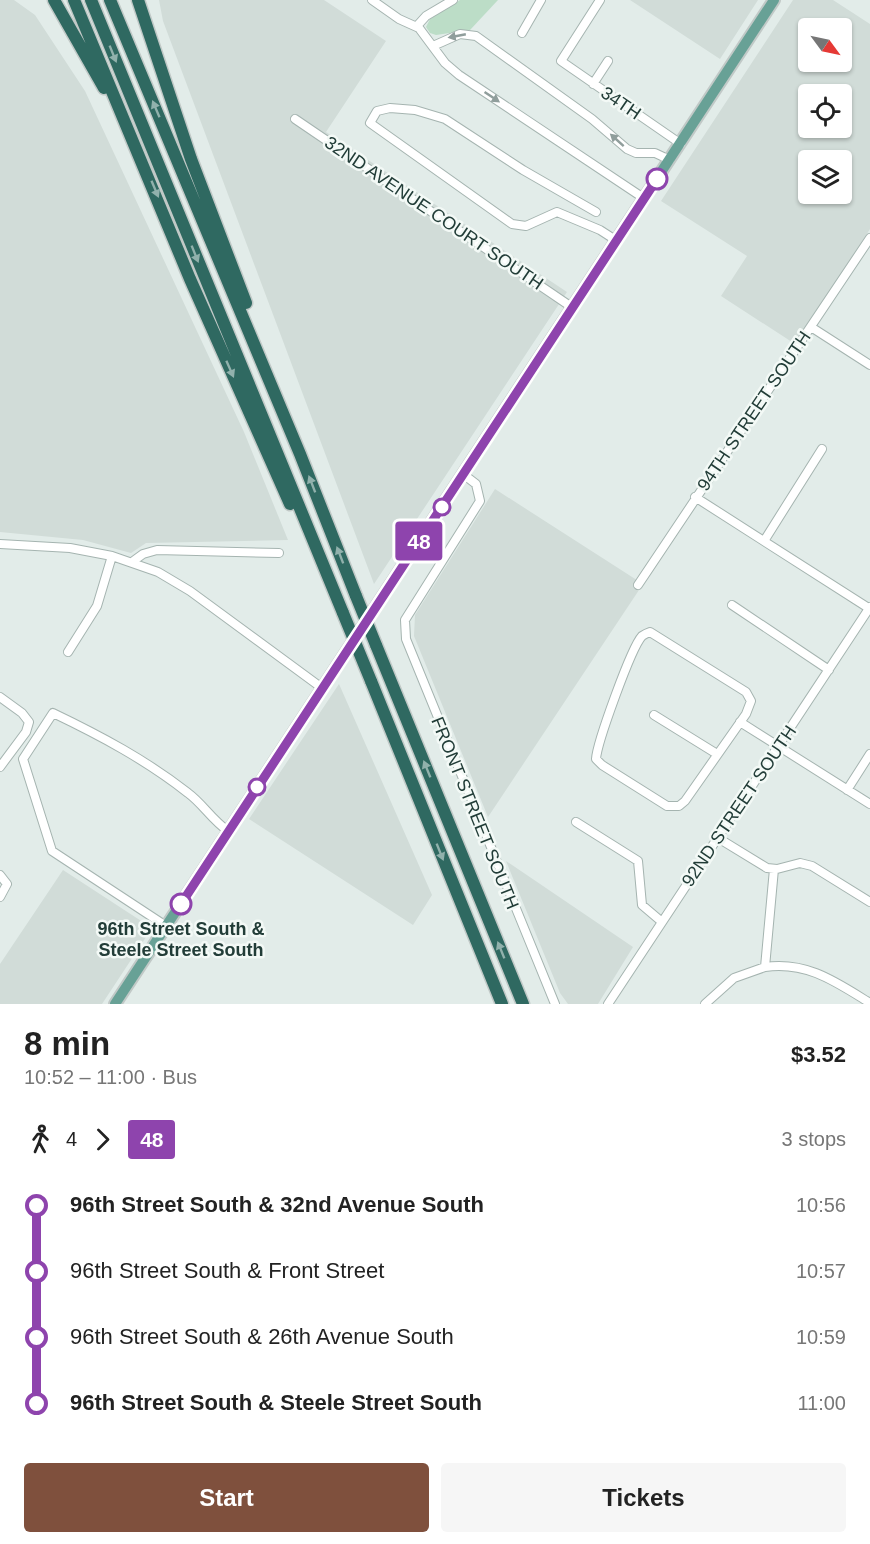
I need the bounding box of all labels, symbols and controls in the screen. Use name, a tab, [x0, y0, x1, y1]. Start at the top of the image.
north arrow	[798, 18, 852, 72]
map controls	[798, 18, 852, 204]
one-way arrow	[448, 32, 467, 41]
one-way arrow	[109, 45, 118, 63]
street label: 34TH	[597, 82, 645, 124]
button: locate	[798, 84, 852, 138]
one-way arrow	[484, 92, 501, 103]
one-way arrow	[151, 100, 161, 118]
street label: 32ND AVENUE COURT SOUTH	[321, 132, 547, 294]
one-way arrow	[610, 134, 625, 147]
button: layers	[798, 150, 852, 204]
unlabelled marker	[646, 168, 668, 190]
one-way arrow	[150, 180, 160, 198]
one-way arrow	[191, 245, 200, 263]
street label: 94TH STREET SOUTH	[693, 328, 815, 494]
one-way arrow	[226, 360, 235, 378]
one-way arrow	[307, 474, 317, 492]
unlabelled marker	[433, 498, 451, 516]
line badge: 48	[392, 522, 446, 560]
text: 48	[407, 530, 431, 553]
one-way arrow	[335, 545, 345, 563]
street label: FRONT STREET SOUTH	[427, 714, 523, 912]
street label: 92ND STREET SOUTH	[678, 722, 800, 890]
one-way arrow	[422, 760, 432, 778]
unlabelled marker	[248, 778, 266, 796]
one-way arrow	[435, 843, 445, 861]
marker: 96th Street South & Steele Street South	[170, 893, 192, 915]
place label: 96th Street South & Steele Street South	[97, 919, 265, 960]
one-way arrow	[495, 941, 505, 959]
text: 8 min	[24, 1025, 110, 1062]
text: $3.52	[791, 1042, 846, 1067]
text: 10:52 – 11:00 · Bus	[24, 1066, 197, 1088]
icon: walk	[24, 1123, 57, 1156]
icon: forward	[86, 1123, 119, 1156]
text: 4	[66, 1128, 77, 1150]
text: 48	[140, 1128, 163, 1151]
text: 3 stops	[782, 1128, 846, 1150]
text: 96th Street South & 32nd Avenue South	[70, 1192, 484, 1217]
text: 10:56	[796, 1194, 846, 1216]
text: 96th Street South & Front Street	[70, 1258, 384, 1283]
text: 10:57	[796, 1260, 846, 1282]
text: 96th Street South & 26th Avenue South	[70, 1324, 454, 1349]
text: 10:59	[796, 1326, 846, 1348]
text: 96th Street South & Steele Street South	[70, 1390, 482, 1415]
text: 11:00	[797, 1392, 846, 1414]
button: Start	[24, 1463, 429, 1532]
button: Tickets	[441, 1463, 846, 1532]

